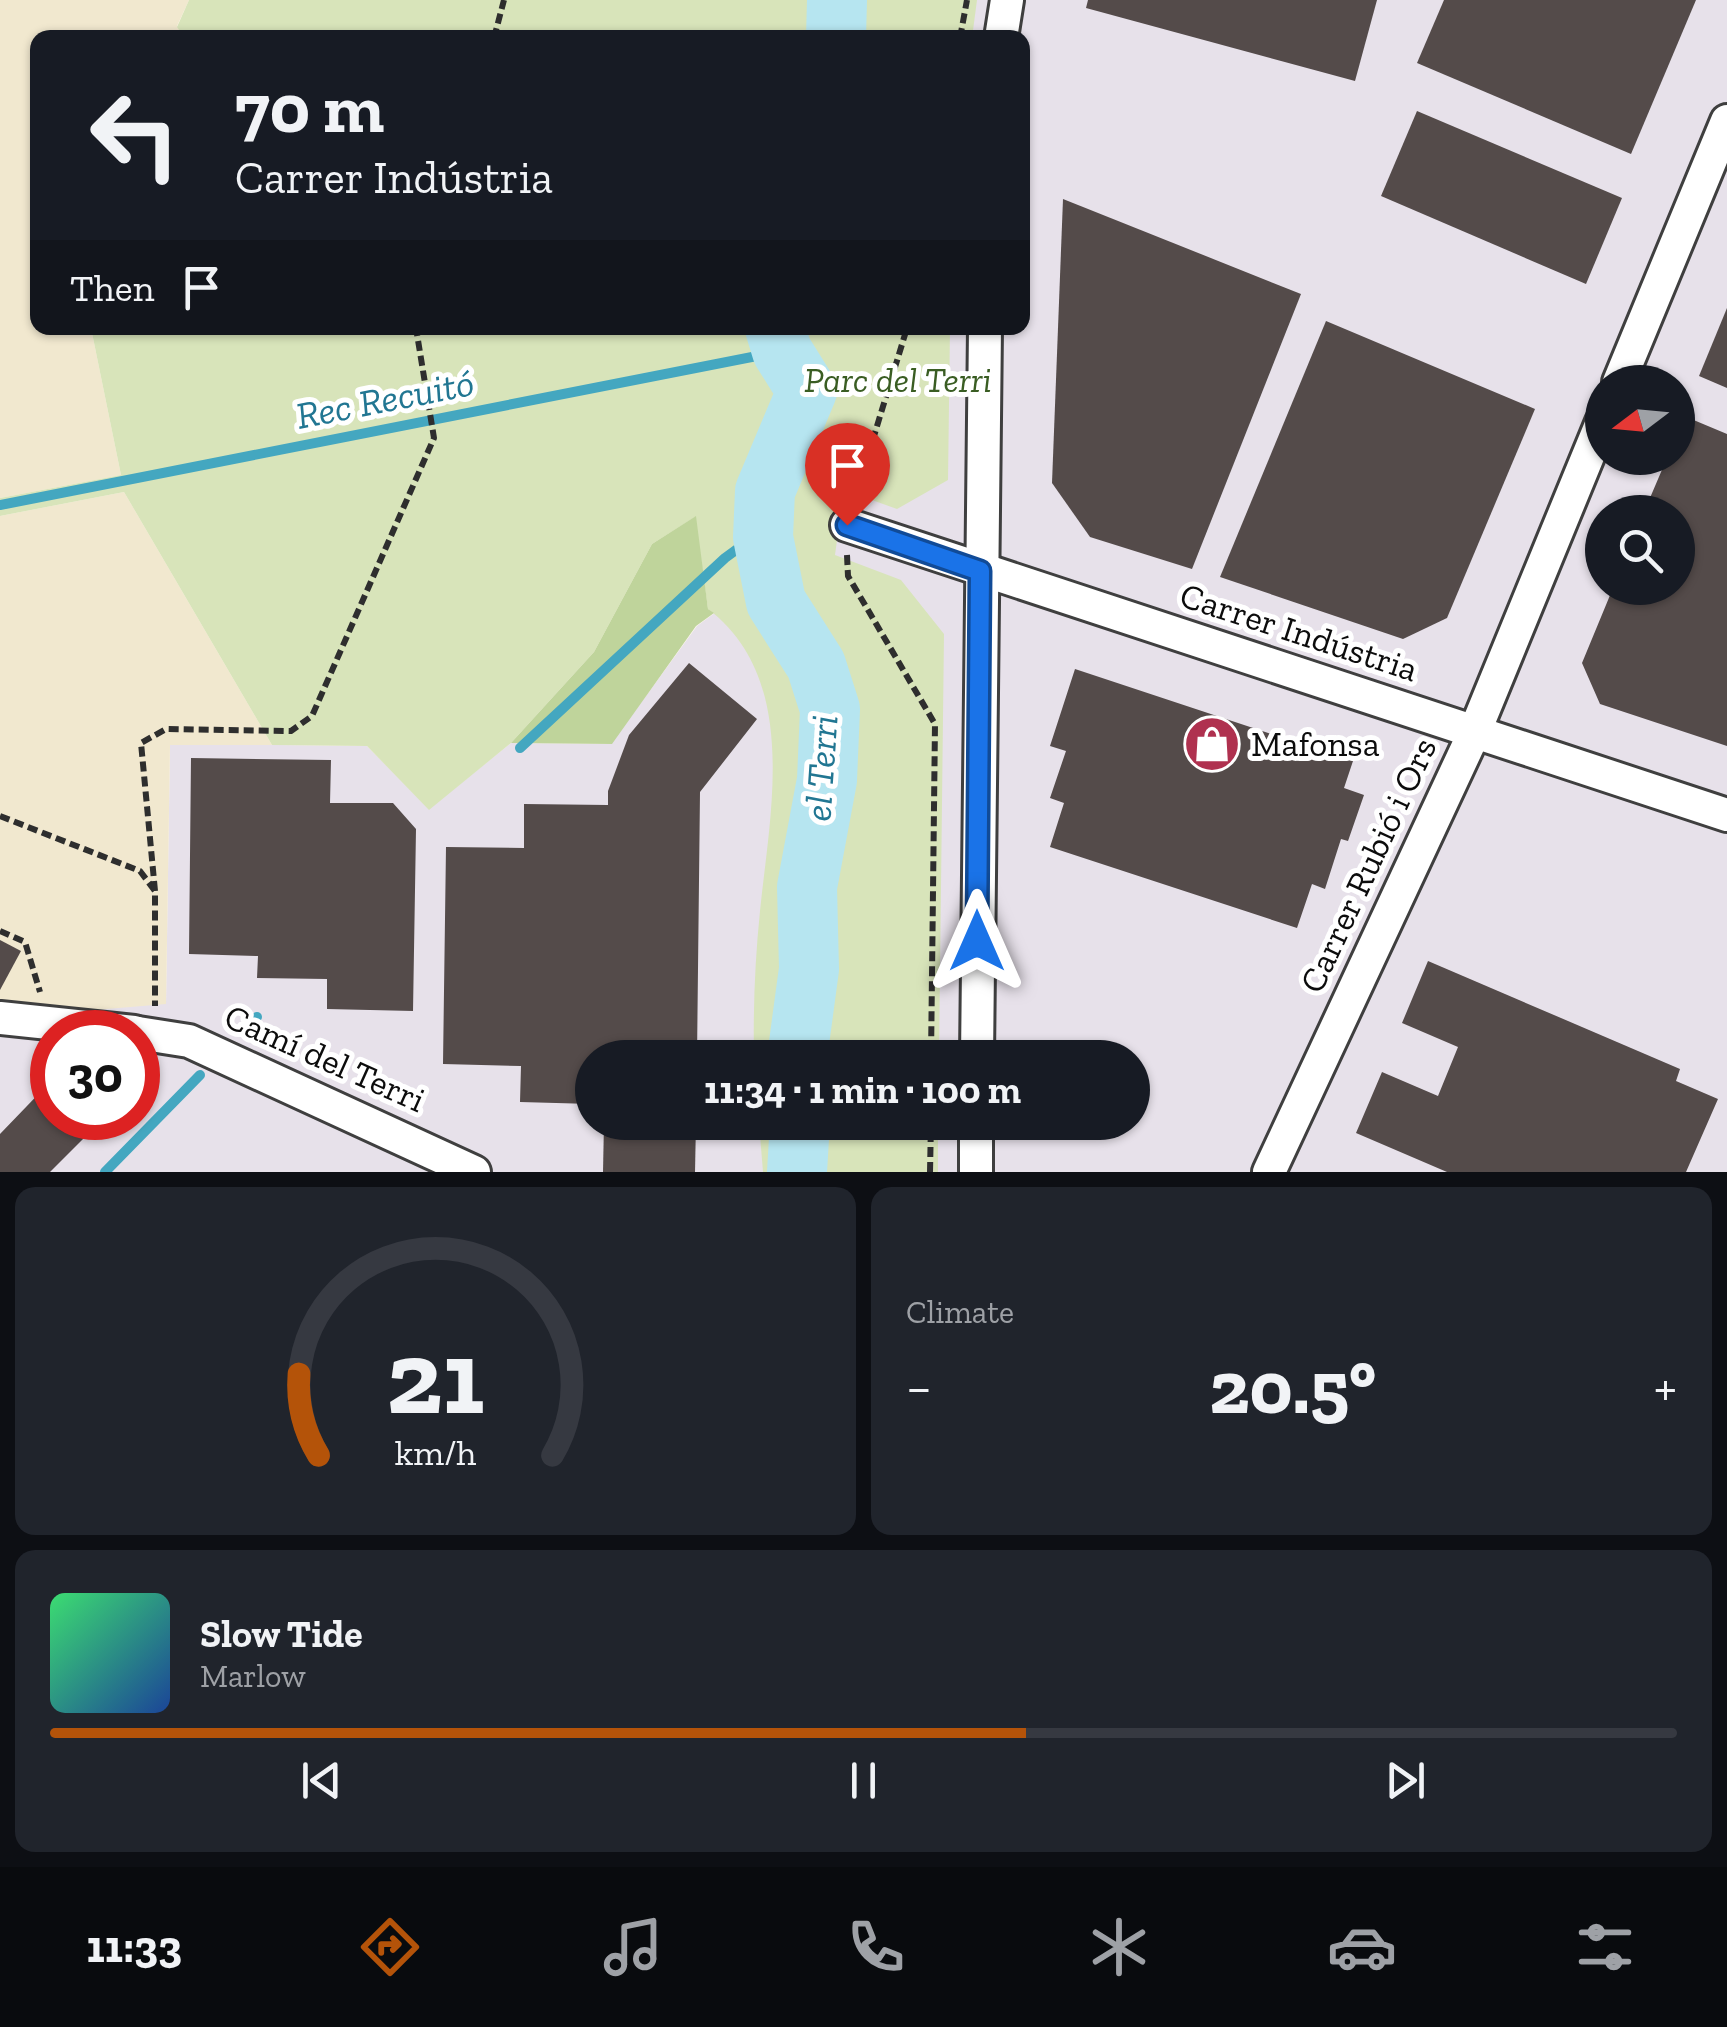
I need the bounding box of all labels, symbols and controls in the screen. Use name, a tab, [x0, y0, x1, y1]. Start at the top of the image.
text: 70 m	[235, 66, 384, 150]
icon: left	[70, 70, 200, 200]
text: Carrer Indústria	[235, 151, 553, 205]
icon: arrive	[174, 260, 229, 315]
text: Then	[70, 265, 154, 311]
water label: Rec Recuitó	[292, 359, 478, 439]
park label: Parc del Terri	[804, 359, 992, 401]
north arrow	[1585, 365, 1695, 475]
map controls	[1585, 365, 1695, 605]
pin	[805, 423, 890, 526]
icon: arrive	[820, 438, 875, 493]
button: search	[1585, 495, 1695, 605]
street label: Carrer Indústria	[1175, 574, 1423, 690]
water label: el Terri	[794, 713, 848, 823]
shop icon: Mafonsa	[1182, 714, 1242, 774]
place label: Mafonsa	[1251, 723, 1380, 765]
street label: Carrer Rubió i Ors	[1291, 731, 1445, 999]
position arrow	[925, 889, 1029, 993]
street label: Camí del Terri	[218, 995, 432, 1121]
speed limit sign: 30	[30, 1010, 160, 1140]
text: 11:34 · 1 min · 100 m	[704, 1067, 1021, 1113]
text: Climate	[906, 1293, 1014, 1331]
text: 21	[387, 1315, 484, 1440]
text: 20.5°	[1209, 1342, 1376, 1432]
text: −	[906, 1354, 932, 1420]
text: +	[1654, 1354, 1677, 1420]
text: km/h	[395, 1431, 476, 1474]
text: Slow Tide	[200, 1611, 363, 1657]
text: Marlow	[200, 1657, 306, 1695]
icon: previous	[294, 1753, 349, 1808]
icon: pause	[836, 1753, 891, 1808]
icon: next	[1378, 1753, 1433, 1808]
icon: directions	[355, 1912, 425, 1982]
icon: music	[598, 1912, 668, 1982]
icon: phone	[841, 1912, 911, 1982]
icon: climate	[1084, 1912, 1154, 1982]
icon: car	[1327, 1912, 1397, 1982]
icon: filters	[1570, 1912, 1640, 1982]
text: 11:33	[87, 1920, 182, 1974]

